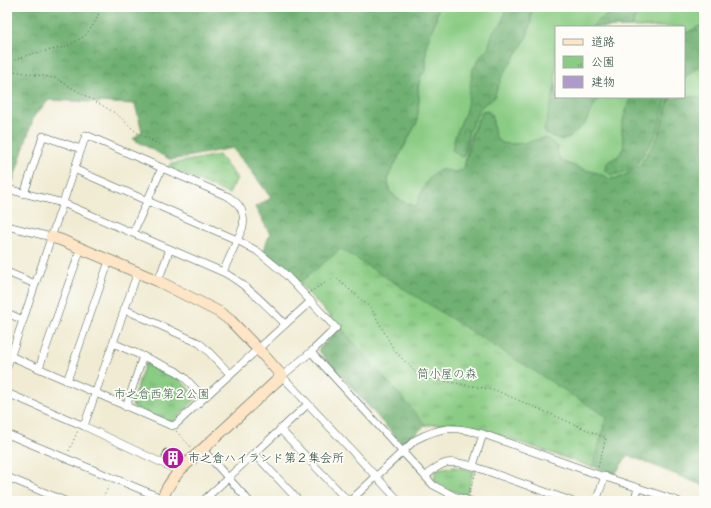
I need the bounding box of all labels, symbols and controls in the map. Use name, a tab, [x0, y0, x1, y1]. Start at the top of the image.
legend	[555, 26, 685, 98]
text: 道路	[591, 33, 615, 49]
text: 公園	[591, 53, 615, 69]
text: 建物	[591, 73, 615, 89]
park label: 筒小屋の森	[417, 365, 477, 381]
park label: 市之倉西第２公園	[114, 385, 210, 401]
building icon: 市之倉ハイランド第２集会所	[160, 445, 186, 471]
place label: 市之倉ハイランド第２集会所	[188, 449, 344, 465]

